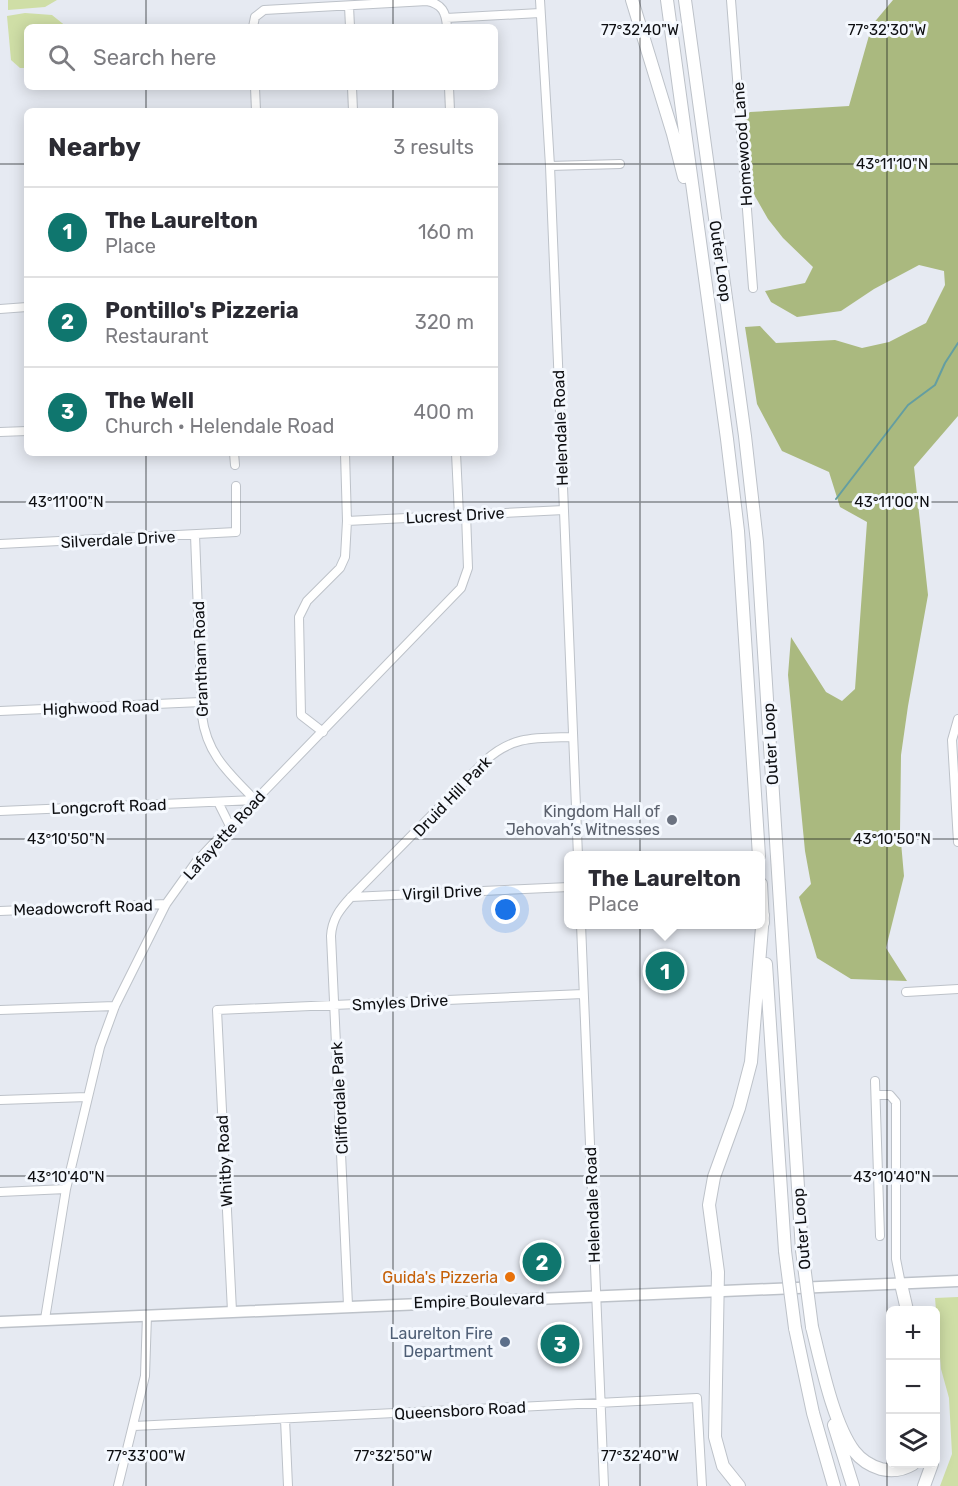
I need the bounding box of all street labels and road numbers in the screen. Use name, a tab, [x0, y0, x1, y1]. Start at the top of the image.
street label: Homewood Lane	[729, 81, 756, 207]
street label: Outer Loop	[705, 219, 736, 303]
street label: Helendale Road	[549, 370, 572, 486]
street label: Lucrest Drive	[405, 503, 505, 528]
street label: Silverdale Drive	[60, 527, 176, 552]
street label: Grantham Road	[189, 601, 212, 717]
street label: Highwood Road	[42, 696, 160, 719]
street label: Outer Loop	[759, 703, 782, 785]
street label: Druid Hill Park	[409, 752, 496, 840]
street label: Lafayette Road	[179, 787, 269, 884]
street label: Longcroft Road	[51, 795, 167, 818]
street label: Virgil Drive	[402, 881, 482, 904]
street label: Meadowcroft Road	[13, 896, 153, 919]
street label: Smyles Drive	[352, 990, 449, 1015]
street label: Cliffordale Park	[327, 1040, 352, 1155]
street label: Whitby Road	[213, 1114, 236, 1207]
street label: Helendale Road	[581, 1147, 604, 1263]
street label: Outer Loop	[788, 1187, 815, 1271]
street label: Empire Boulevard	[413, 1289, 545, 1312]
street label: Queensboro Road	[394, 1398, 526, 1423]

